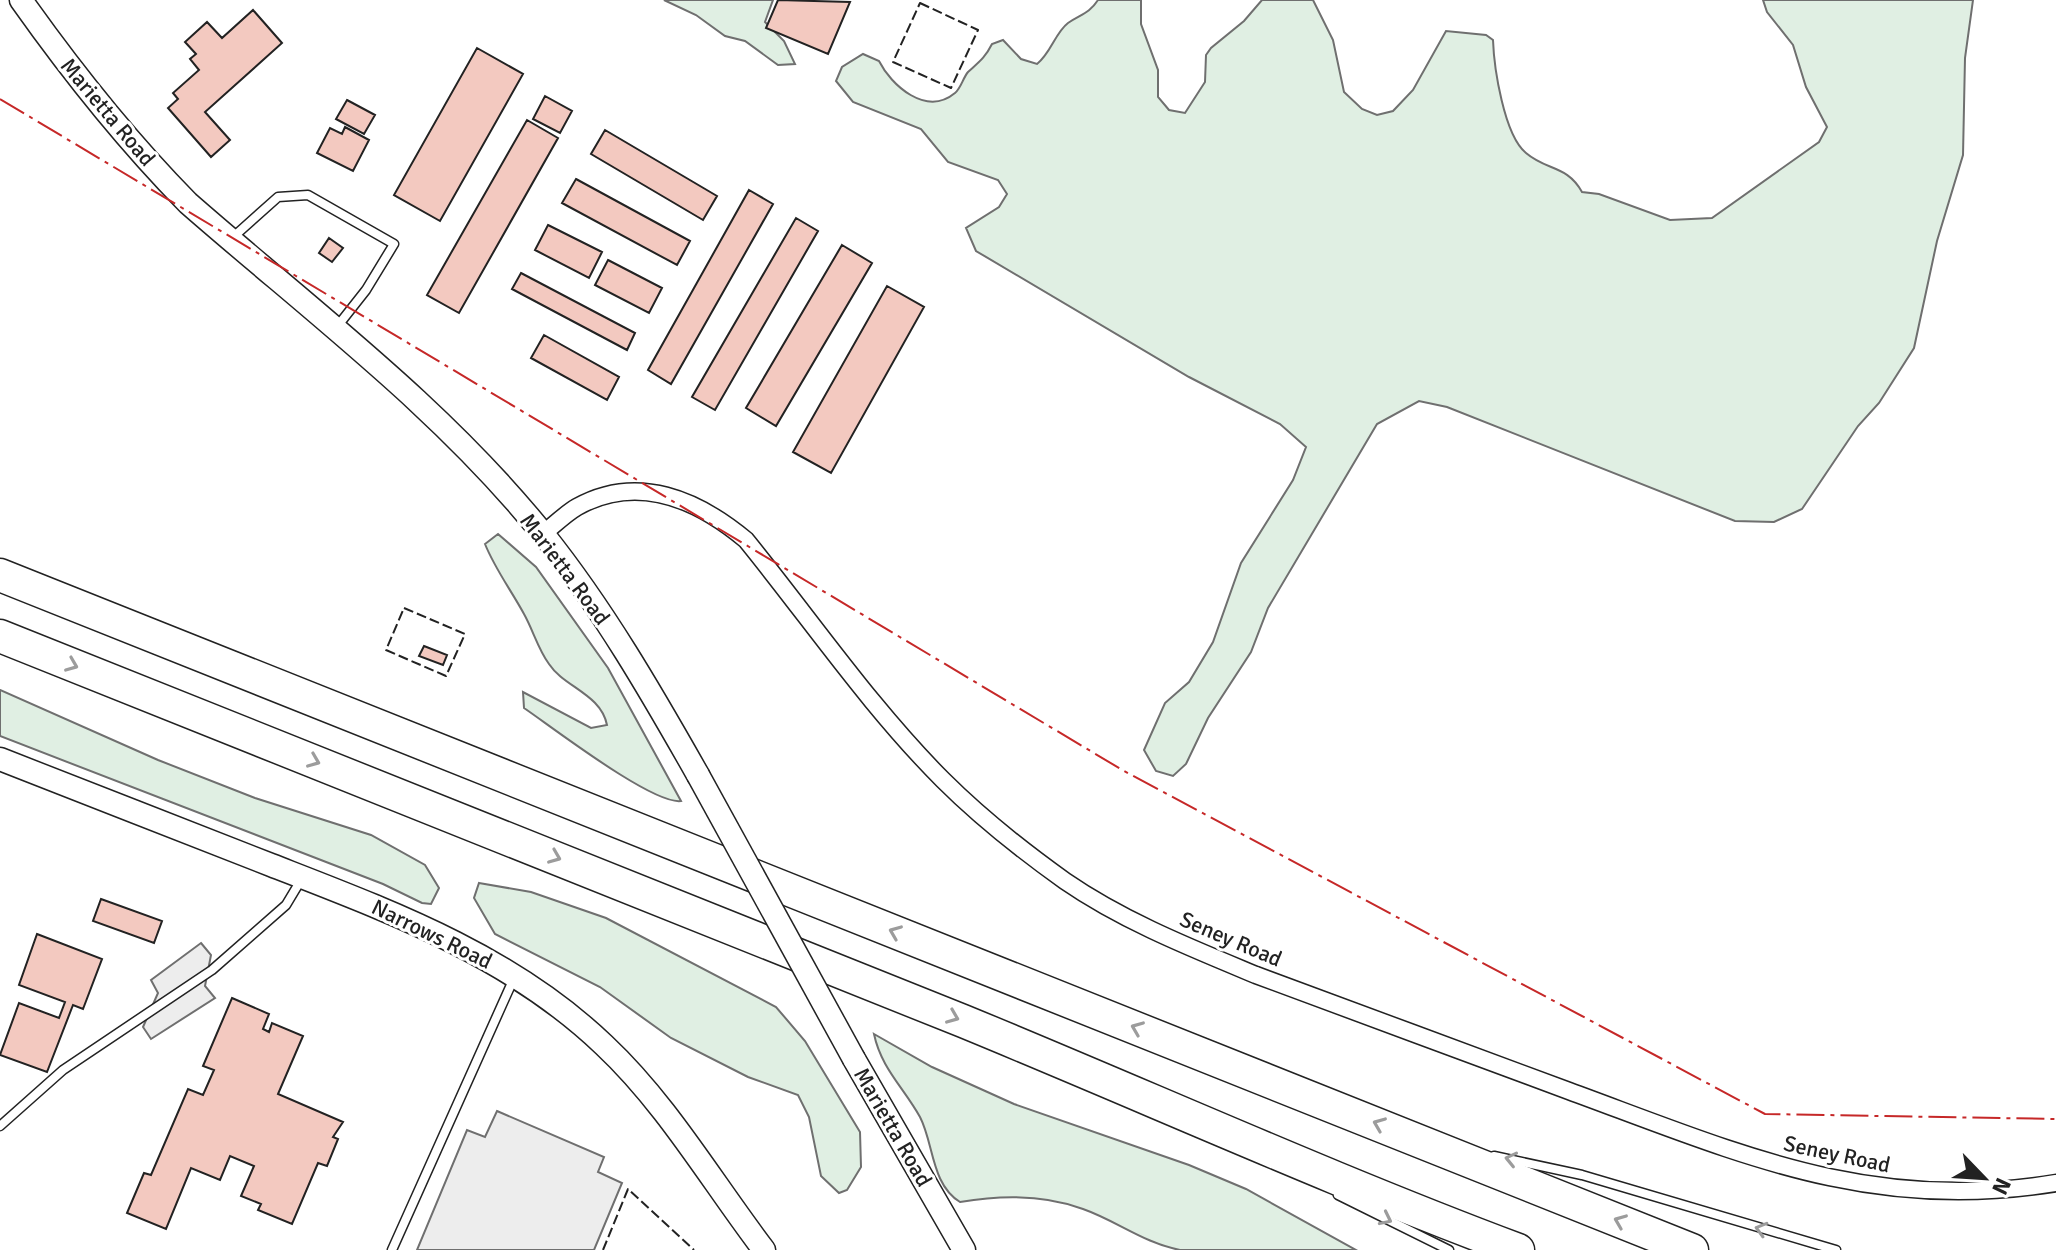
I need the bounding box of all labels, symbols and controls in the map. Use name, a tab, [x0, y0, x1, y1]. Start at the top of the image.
street label: Marietta Road	[55, 52, 161, 172]
street label: Marietta Road	[514, 508, 616, 630]
one-way arrow	[64, 655, 78, 672]
one-way arrow	[306, 751, 320, 768]
one-way arrow	[547, 848, 561, 864]
street label: Narrows Road	[367, 893, 497, 975]
street label: Seney Road	[1176, 905, 1286, 973]
one-way arrow	[889, 926, 903, 942]
one-way arrow	[945, 1007, 959, 1024]
one-way arrow	[1131, 1021, 1145, 1038]
street label: Marietta Road	[848, 1063, 938, 1191]
one-way arrow	[1373, 1117, 1387, 1134]
street label: Seney Road	[1781, 1130, 1893, 1178]
north arrow	[1944, 1138, 2024, 1218]
one-way arrow	[1504, 1151, 1518, 1168]
text: N	[1986, 1174, 2017, 1199]
one-way arrow	[1377, 1209, 1392, 1225]
one-way arrow	[1614, 1214, 1628, 1231]
one-way arrow	[1754, 1222, 1768, 1239]

